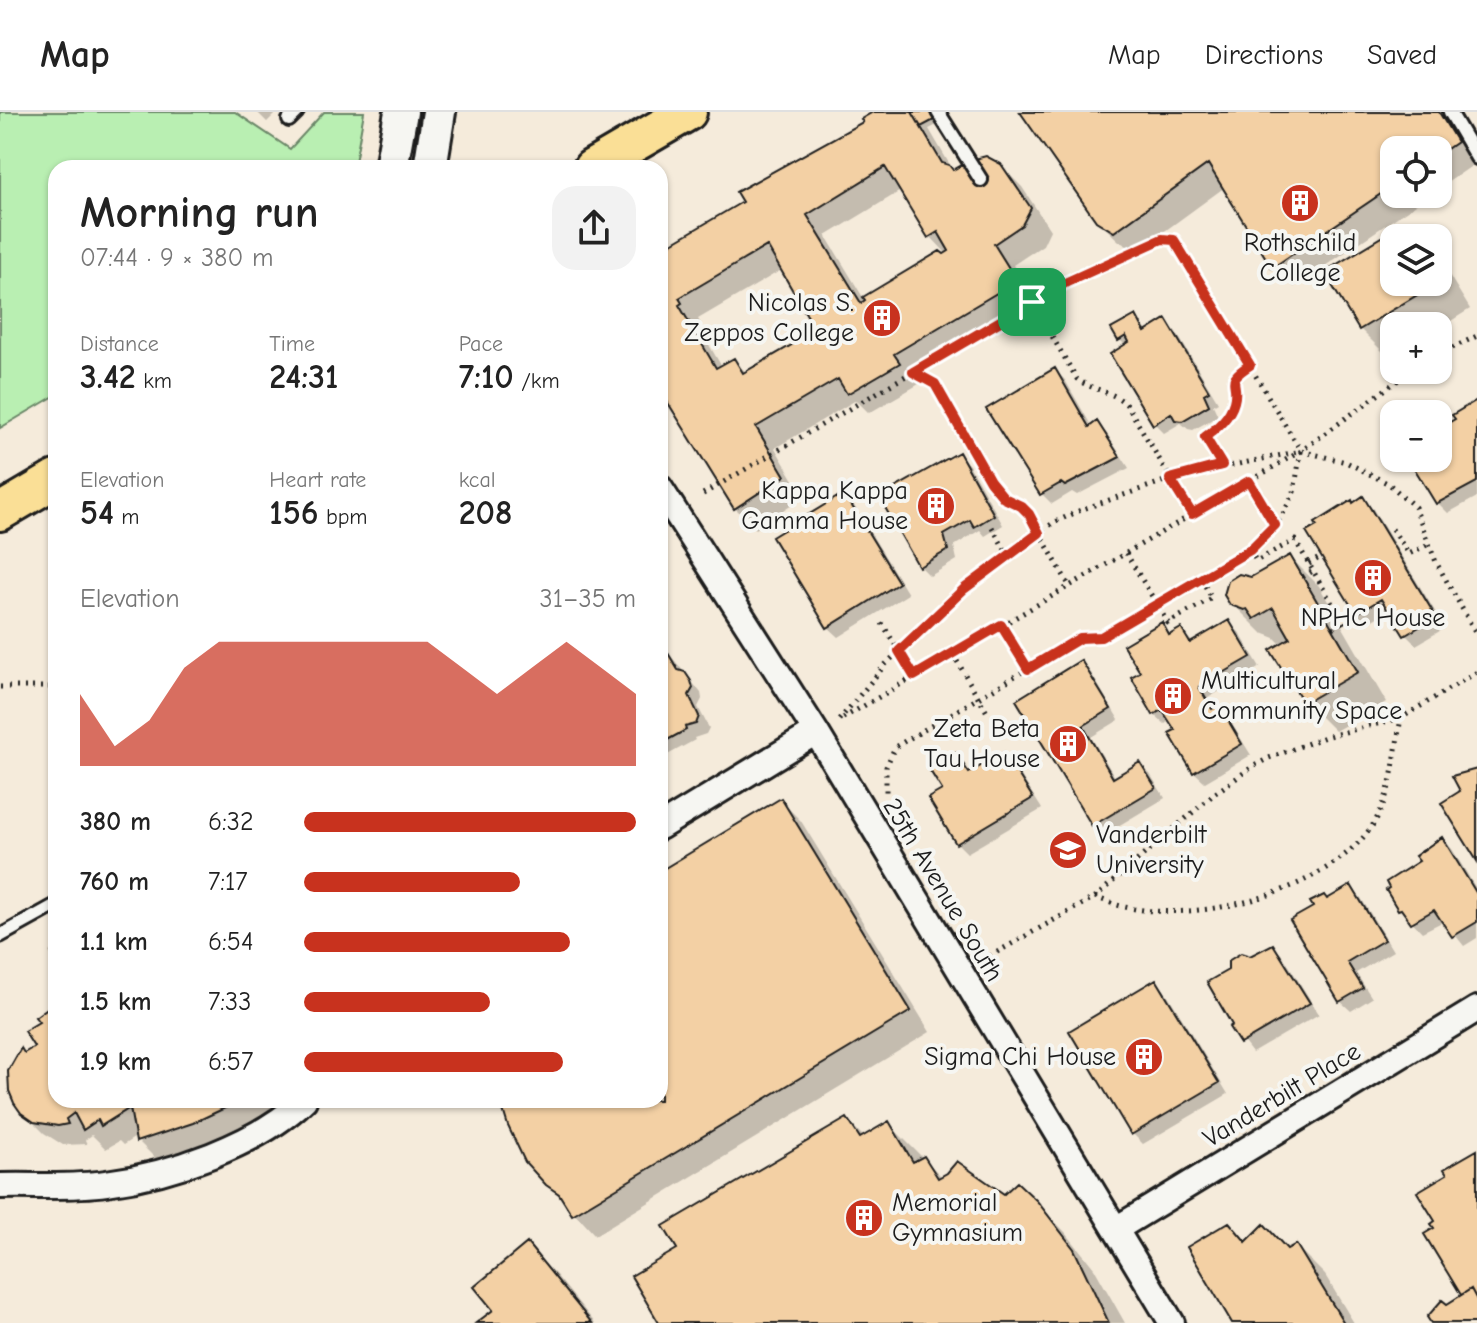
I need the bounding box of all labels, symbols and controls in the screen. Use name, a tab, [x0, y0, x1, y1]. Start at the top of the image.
text: Map	[40, 33, 110, 77]
text: Map	[1108, 39, 1161, 71]
text: Directions	[1205, 39, 1323, 71]
text: Saved	[1367, 39, 1437, 71]
map controls	[1380, 136, 1452, 472]
button: locate	[1380, 136, 1452, 208]
building icon: Rothschild College	[1279, 182, 1321, 224]
button: share	[552, 186, 636, 270]
text: Morning run	[80, 187, 319, 238]
button: layers	[1380, 224, 1452, 296]
place label: Rothschild College	[1244, 228, 1356, 288]
text: 07:44 · 9 × 380 m	[80, 243, 273, 273]
pin	[998, 268, 1066, 336]
icon: arrive	[1010, 280, 1054, 324]
place label: Nicolas S. Zeppos College	[684, 288, 854, 348]
building icon: Nicolas S. Zeppos College	[861, 297, 903, 339]
button: +	[1380, 312, 1452, 384]
text: Distance	[80, 331, 159, 357]
text: Time	[269, 331, 315, 357]
text: Pace	[459, 331, 503, 357]
text: 3.42	[80, 357, 136, 397]
text: 24:31	[269, 357, 338, 397]
text: 7:10	[459, 357, 514, 397]
text: km	[136, 368, 172, 394]
text: /km	[514, 368, 560, 394]
button: −	[1380, 400, 1452, 472]
text: Elevation	[80, 467, 164, 493]
text: Heart rate	[269, 467, 366, 493]
text: kcal	[459, 467, 496, 493]
place label: Kappa Kappa Gamma House	[741, 476, 908, 536]
building icon: Kappa Kappa Gamma House	[915, 485, 957, 527]
text: 54	[80, 493, 114, 533]
text: 156	[269, 493, 319, 533]
text: 208	[459, 493, 512, 533]
text: m	[114, 504, 140, 530]
text: bpm	[319, 504, 368, 530]
building icon: NPHC House	[1352, 557, 1394, 599]
text: Elevation	[80, 584, 180, 614]
text: 31–35 m	[540, 584, 636, 614]
place label: NPHC House	[1301, 603, 1445, 633]
place label: Multicultural Community Space	[1201, 666, 1402, 726]
building icon: Multicultural Community Space	[1152, 675, 1194, 717]
place label: Zeta Beta Tau House	[924, 714, 1040, 774]
building icon: Zeta Beta Tau House	[1047, 723, 1089, 765]
street label: 25th Avenue South	[876, 793, 1010, 987]
text: 380 m	[80, 807, 151, 837]
text: 6:32	[208, 807, 254, 837]
place label: Vanderbilt University	[1096, 820, 1208, 880]
school or university icon: Vanderbilt University	[1047, 829, 1089, 871]
text: 760 m	[80, 867, 149, 897]
text: 7:17	[208, 867, 248, 897]
text: 1.1 km	[80, 927, 148, 957]
text: 6:54	[208, 927, 253, 957]
text: 1.5 km	[80, 987, 151, 1017]
text: 7:33	[208, 987, 251, 1017]
building icon: Sigma Chi House	[1123, 1036, 1165, 1078]
street label: Vanderbilt Place	[1198, 1036, 1366, 1154]
place label: Sigma Chi House	[924, 1042, 1116, 1072]
text: 1.9 km	[80, 1047, 151, 1077]
text: 6:57	[208, 1047, 253, 1077]
place label: Memorial Gymnasium	[892, 1188, 1023, 1248]
building icon: Memorial Gymnasium	[843, 1197, 885, 1239]

